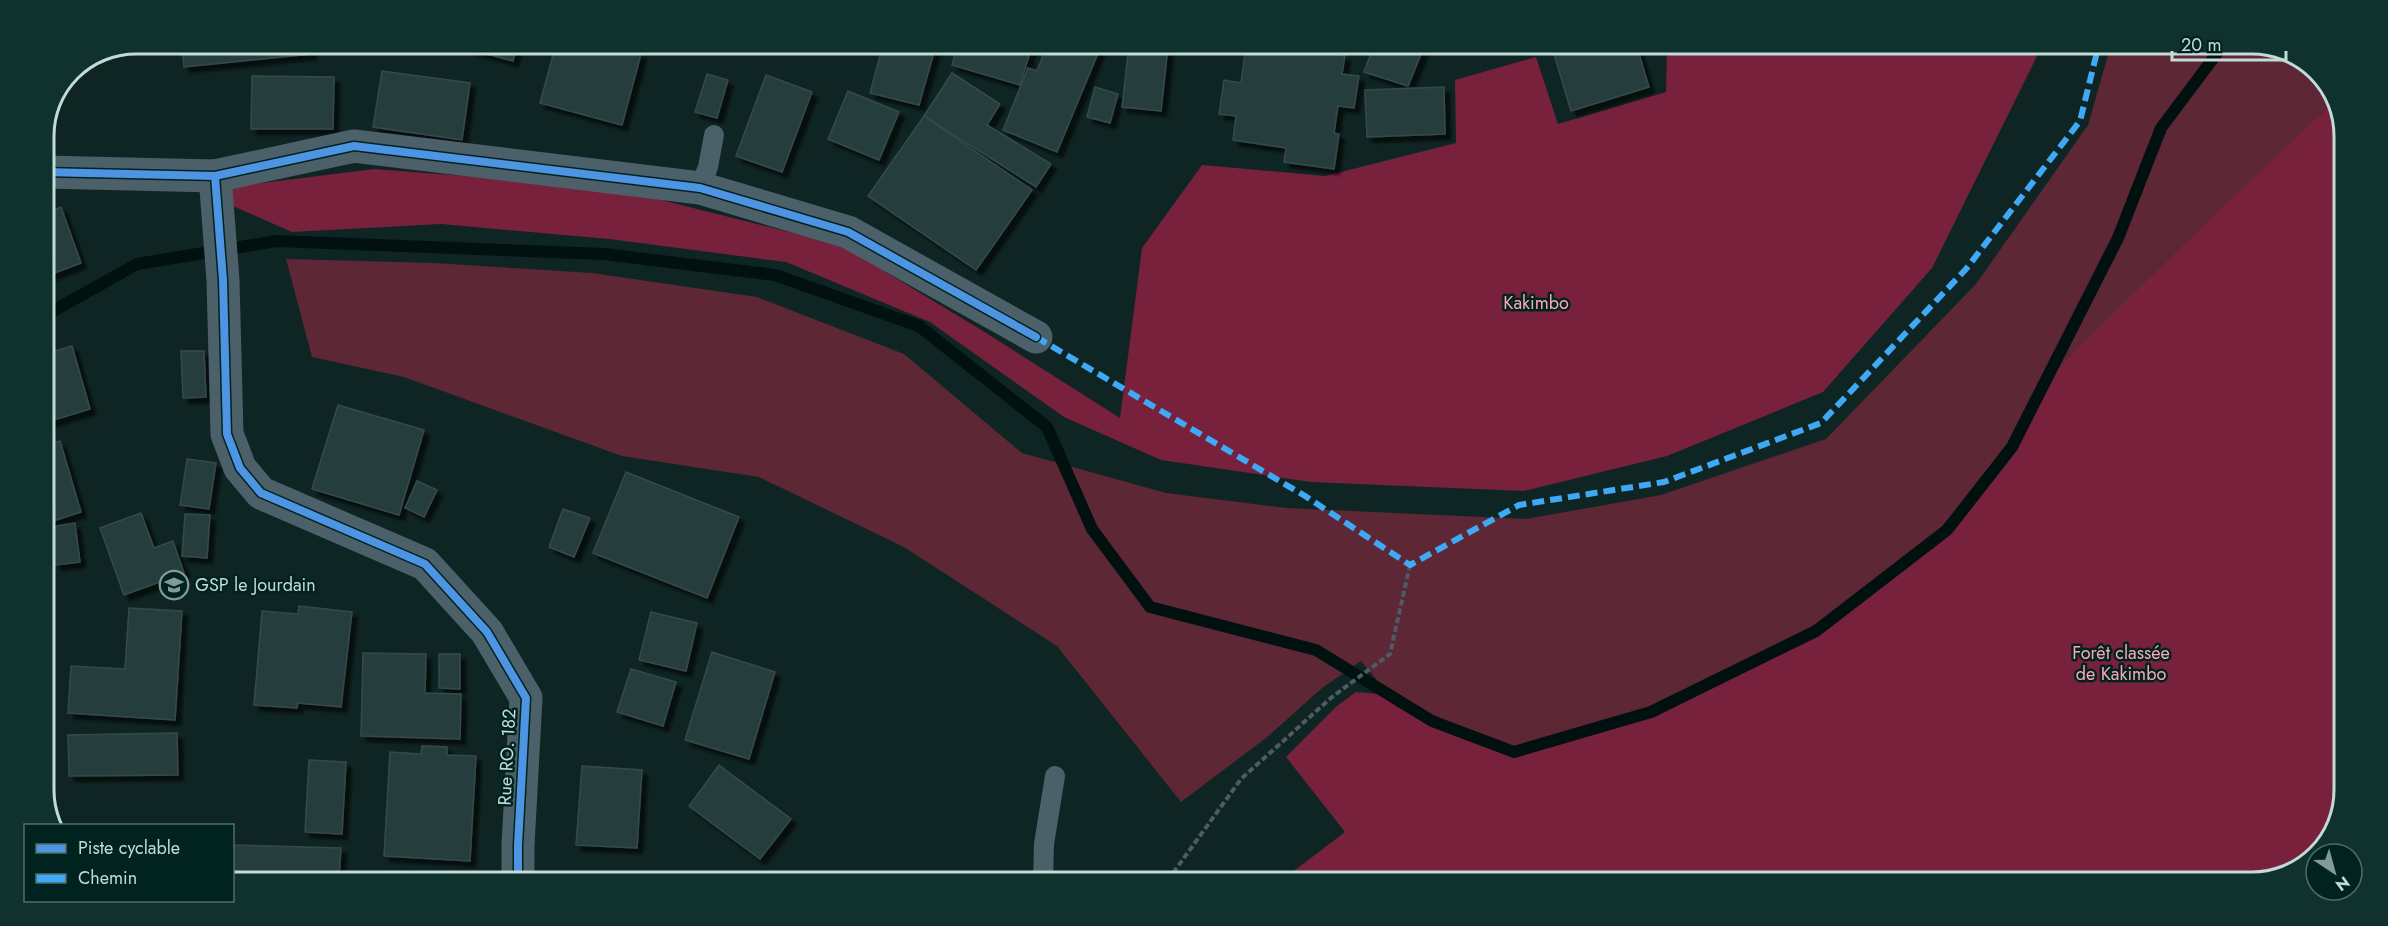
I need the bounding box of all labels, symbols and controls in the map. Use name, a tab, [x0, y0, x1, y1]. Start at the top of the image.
scale bar	[2172, 24, 2286, 62]
text: 20 m	[2181, 32, 2221, 58]
park label: Kakimbo	[1503, 290, 1569, 316]
school or university icon: GSP le Jourdain	[158, 569, 190, 601]
place label: GSP le Jourdain	[195, 572, 316, 598]
park label: Forêt classée de Kakimbo	[2072, 640, 2170, 687]
street label: Rue RO. 182	[491, 708, 523, 806]
legend	[24, 824, 234, 902]
text: Piste cyclable	[78, 835, 180, 861]
north arrow	[2304, 842, 2364, 902]
text: Chemin	[78, 865, 137, 891]
text: N	[2331, 871, 2354, 897]

